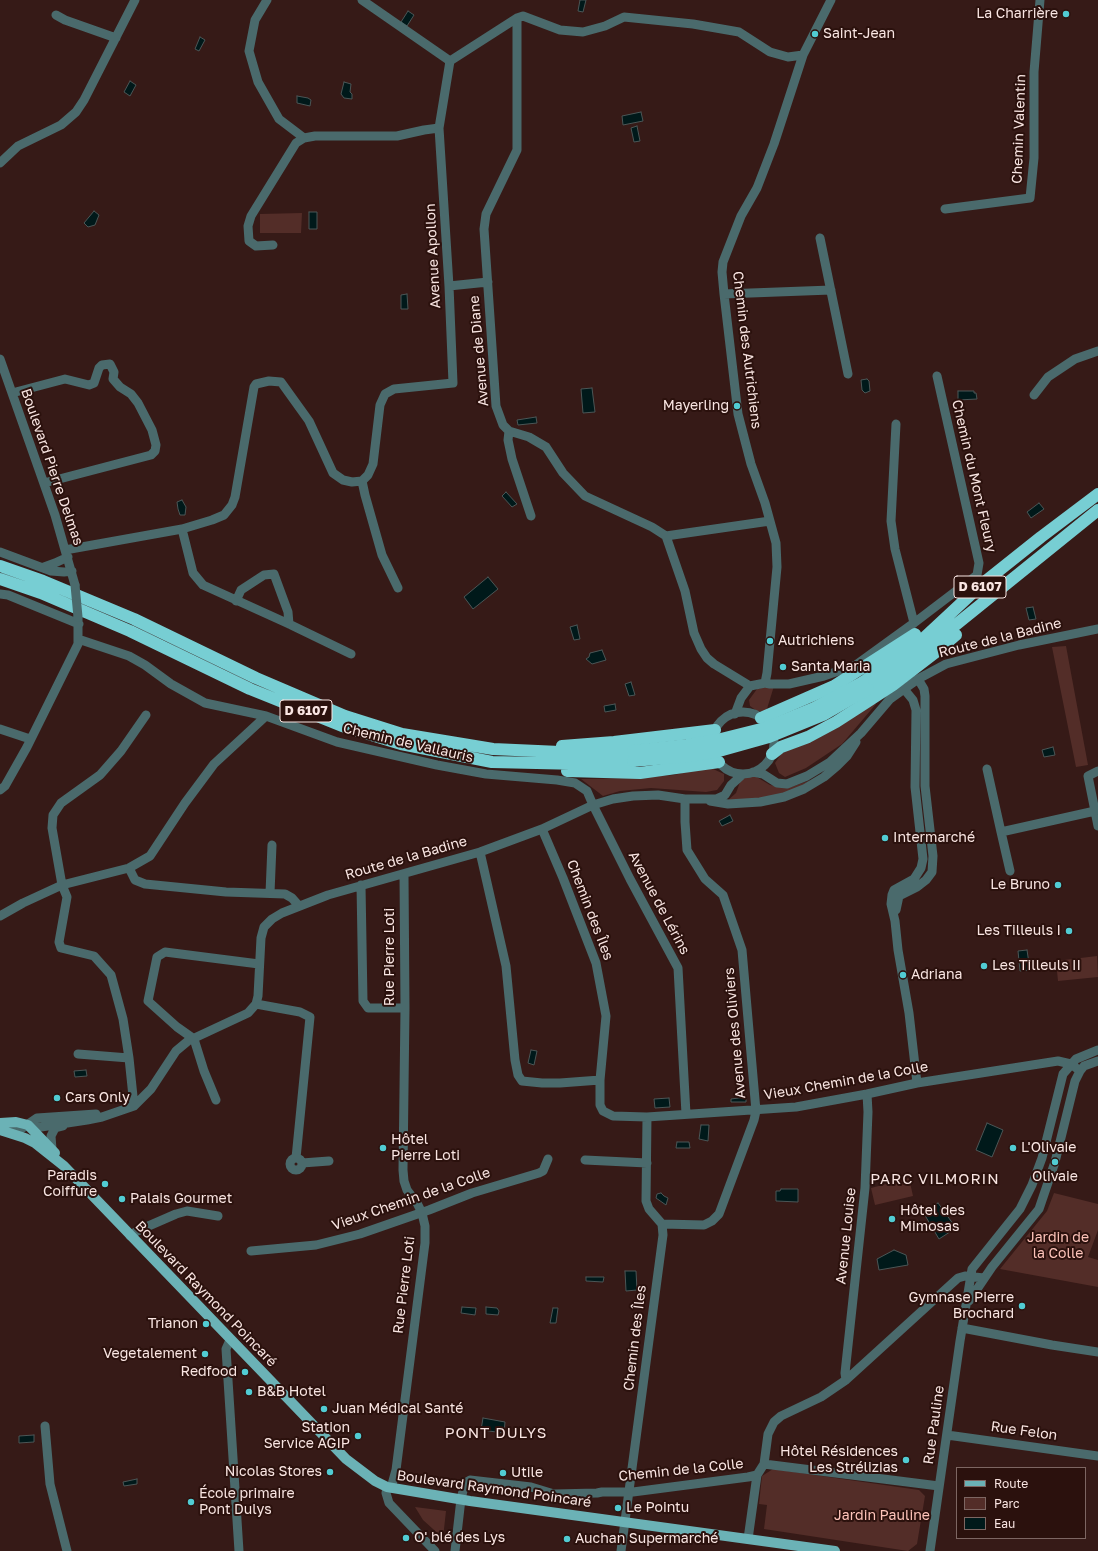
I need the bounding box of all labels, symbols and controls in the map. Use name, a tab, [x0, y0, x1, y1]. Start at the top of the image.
place label: La Charrière	[976, 6, 1058, 22]
marker: La Charrière	[1061, 9, 1071, 19]
place label: Saint-Jean	[823, 26, 895, 42]
marker: Saint-Jean	[810, 29, 820, 39]
street label: Chemin Valentin	[1009, 74, 1029, 184]
street label: Avenue Apollon	[422, 203, 444, 309]
street label: Chemin des Autrichiens	[729, 270, 765, 430]
street label: Avenue de Diane	[466, 295, 492, 407]
street label: Boulevard Pierre Delmas	[17, 386, 87, 548]
place label: Mayerling	[663, 398, 729, 414]
street label: Chemin du Mont Fleury	[948, 398, 1000, 554]
marker: Mayerling	[732, 401, 742, 411]
road number: D 6107	[954, 576, 1006, 598]
street label: Route de la Badine	[937, 615, 1063, 661]
place label: Autrichiens	[778, 633, 855, 649]
marker: Autrichiens	[765, 636, 775, 646]
place label: Santa Maria	[791, 659, 870, 675]
marker: Santa Maria	[778, 662, 788, 672]
road number: D 6107	[280, 700, 332, 722]
street label: Chemin de Vallauris	[341, 720, 475, 766]
place label: Intermarché	[893, 830, 975, 846]
street label: Route de la Badine	[343, 833, 469, 883]
marker: Intermarché	[880, 833, 890, 843]
street label: Avenue de Lérins	[625, 849, 693, 957]
street label: Chemin des Îles	[563, 857, 617, 963]
place label: Le Bruno	[990, 877, 1050, 893]
marker: Le Bruno	[1053, 880, 1063, 890]
street label: Rue Pierre Loti	[382, 908, 398, 1006]
place label: Les Tilleuls I	[976, 923, 1061, 939]
marker: Les Tilleuls I	[1064, 926, 1074, 936]
place label: Les Tilleuls II	[992, 958, 1081, 974]
marker: Les Tilleuls II	[979, 961, 989, 971]
street label: Avenue des Oliviers	[721, 967, 749, 1099]
place label: Adriana	[911, 967, 962, 983]
marker: Adriana	[898, 970, 908, 980]
street label: Vieux Chemin de la Colle	[763, 1058, 929, 1104]
place label: Cars Only	[65, 1090, 130, 1106]
marker: Cars Only	[52, 1093, 62, 1103]
place label: Hôtel Pierre Loti	[391, 1132, 460, 1164]
place label: L'Olivaie	[1021, 1140, 1076, 1156]
marker: Hôtel Pierre Loti	[378, 1143, 388, 1153]
marker: L'Olivaie	[1008, 1143, 1018, 1153]
marker: Olivaie	[1050, 1157, 1060, 1167]
street label: Vieux Chemin de la Colle	[330, 1164, 492, 1234]
place label: Paradis Coiffure	[43, 1168, 97, 1200]
place label: Olivaie	[1032, 1169, 1078, 1185]
district label: PARC VILMORIN	[870, 1170, 1000, 1188]
marker: Paradis Coiffure	[100, 1179, 110, 1189]
street label: Avenue Louise	[833, 1187, 859, 1285]
place label: Palais Gourmet	[130, 1191, 232, 1207]
marker: Palais Gourmet	[117, 1194, 127, 1204]
place label: Hôtel des Mimosas	[900, 1203, 965, 1236]
marker: Hôtel des Mimosas	[887, 1214, 897, 1224]
street label: Boulevard Raymond Poincaré	[132, 1218, 280, 1370]
park label: Jardin de la Colle	[1027, 1230, 1089, 1262]
street label: Rue Pierre Loti	[390, 1235, 418, 1335]
street label: Chemin des Îles	[620, 1284, 650, 1392]
place label: Gymnase Pierre Brochard	[908, 1290, 1014, 1322]
marker: Gymnase Pierre Brochard	[1017, 1301, 1027, 1311]
place label: Trianon	[148, 1316, 198, 1332]
marker: Trianon	[201, 1319, 211, 1329]
place label: Vegetalement	[103, 1346, 197, 1362]
marker: Vegetalement	[200, 1349, 210, 1359]
place label: Redfood	[181, 1364, 237, 1380]
marker: Redfood	[240, 1367, 250, 1377]
place label: B&B Hotel	[257, 1384, 326, 1400]
street label: Rue Pauline	[920, 1384, 948, 1466]
marker: B&B Hotel	[244, 1387, 254, 1397]
place label: Juan Médical Santé	[332, 1401, 463, 1417]
marker: Juan Médical Santé	[319, 1404, 329, 1414]
street label: Rue Felon	[990, 1418, 1058, 1444]
place label: Station Service AGIP	[264, 1420, 350, 1452]
district label: PONT DULYS	[445, 1424, 547, 1442]
marker: Station Service AGIP	[353, 1431, 363, 1441]
place label: Hôtel Résidences Les Strélizias	[780, 1444, 898, 1476]
street label: Chemin de la Colle	[618, 1455, 744, 1485]
marker: Hôtel Résidences Les Strélizias	[901, 1455, 911, 1465]
place label: Nicolas Stores	[225, 1464, 322, 1480]
place label: Utile	[511, 1465, 543, 1481]
marker: Nicolas Stores	[325, 1467, 335, 1477]
street label: Boulevard Raymond Poincaré	[396, 1467, 592, 1511]
legend	[956, 1467, 1086, 1539]
marker: Utile	[498, 1468, 508, 1478]
text: Route	[994, 1476, 1028, 1491]
place label: École primaire Pont Dulys	[199, 1486, 295, 1518]
text: Parc	[994, 1496, 1020, 1511]
marker: École primaire Pont Dulys	[186, 1497, 196, 1507]
place label: Le Pointu	[626, 1500, 689, 1516]
marker: Le Pointu	[613, 1503, 623, 1513]
park label: Jardin Pauline	[834, 1508, 930, 1524]
text: Eau	[994, 1516, 1015, 1531]
place label: O' blé des Lys	[414, 1530, 505, 1546]
place label: Auchan Supermarché	[575, 1531, 718, 1547]
marker: O' blé des Lys	[401, 1533, 411, 1543]
marker: Auchan Supermarché	[562, 1534, 572, 1544]

